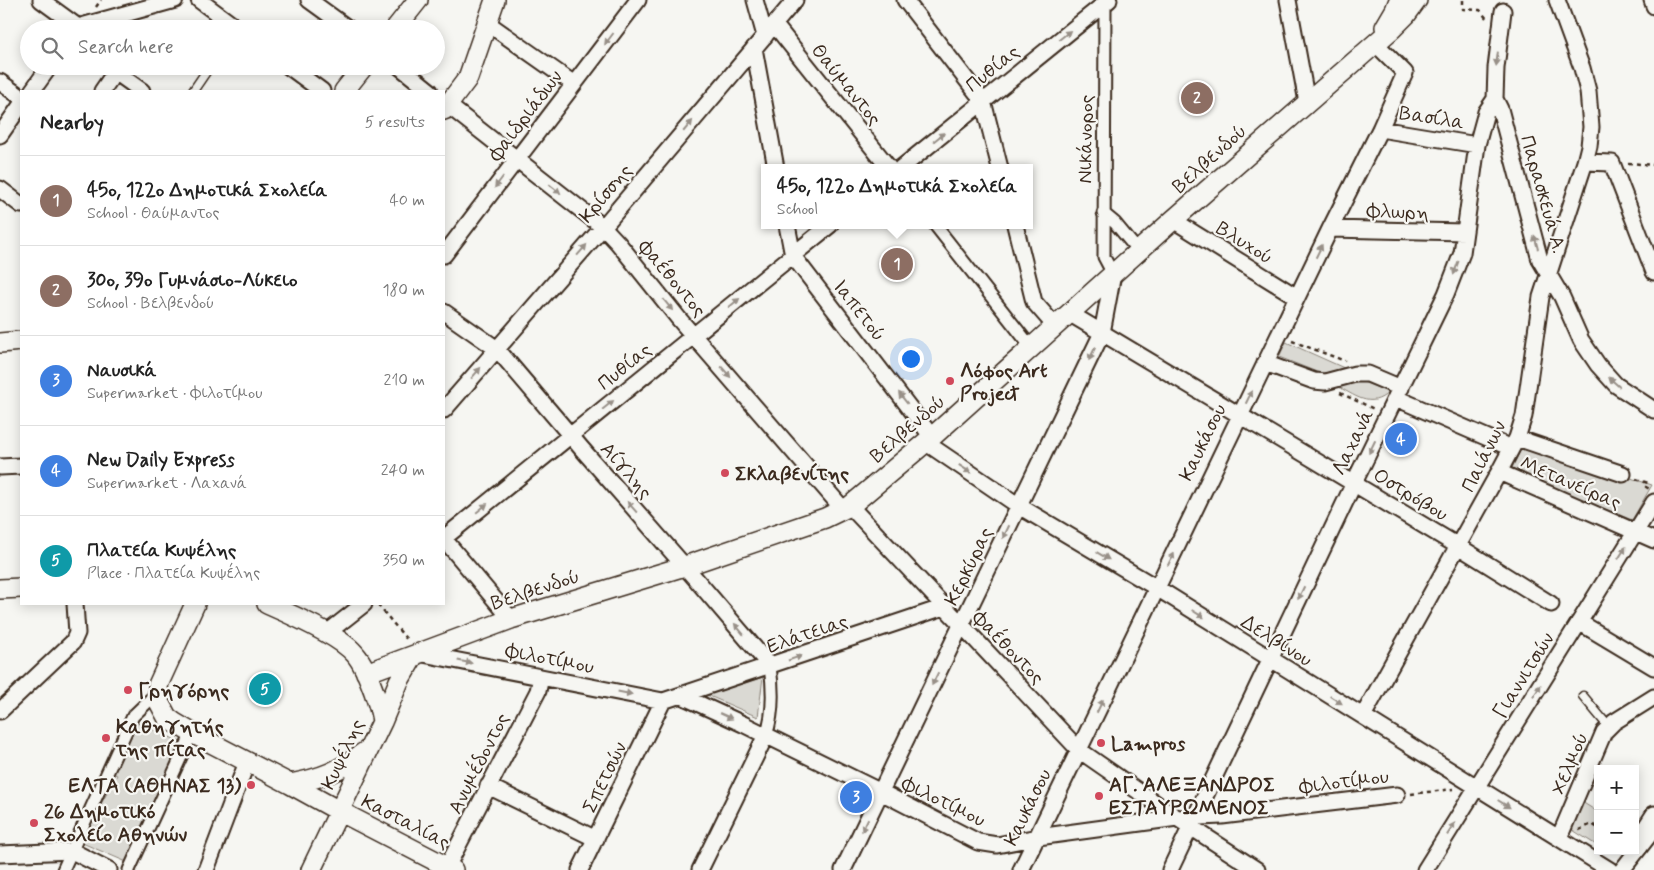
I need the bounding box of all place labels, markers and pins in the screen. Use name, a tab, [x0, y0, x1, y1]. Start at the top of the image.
pin: 2	[1181, 79, 1213, 117]
pin: 1	[881, 245, 913, 283]
place label: Λόφος Art Project	[960, 358, 1048, 408]
marker: Λόφος Art Project	[944, 375, 956, 387]
pin: 4	[1385, 420, 1417, 458]
place label: Σκλαβενίτης	[735, 461, 849, 488]
marker: Σκλαβενίτης	[719, 467, 731, 479]
pin: 5	[249, 670, 281, 708]
place label: Γρηγόρης	[138, 678, 230, 705]
marker: Γρηγόρης	[122, 684, 134, 696]
place label: Καθηγητής της πίτας	[115, 714, 224, 764]
place label: Lampros	[1111, 731, 1186, 758]
marker: Καθηγητής της πίτας	[100, 732, 112, 744]
marker: Lampros	[1095, 737, 1107, 749]
place label: ΑΓ. ΑΛΕΞΑΝΔΡΟΣ ΕΣΤΑΥΡΩΜΕΝΟΣ	[1109, 772, 1275, 822]
place label: ΕΛΤΑ (ΑΘΗΝΑΣ 13)	[69, 773, 242, 800]
pin: 3	[840, 778, 872, 816]
marker: ΕΛΤΑ (ΑΘΗΝΑΣ 13)	[245, 779, 257, 791]
marker: ΑΓ. ΑΛΕΞΑΝΔΡΟΣ ΕΣΤΑΥΡΩΜΕΝΟΣ	[1093, 790, 1105, 802]
place label: 26 Δημοτικό Σχολείο Αθηνών	[44, 799, 187, 849]
marker: 26 Δημοτικό Σχολείο Αθηνών	[28, 817, 40, 829]

